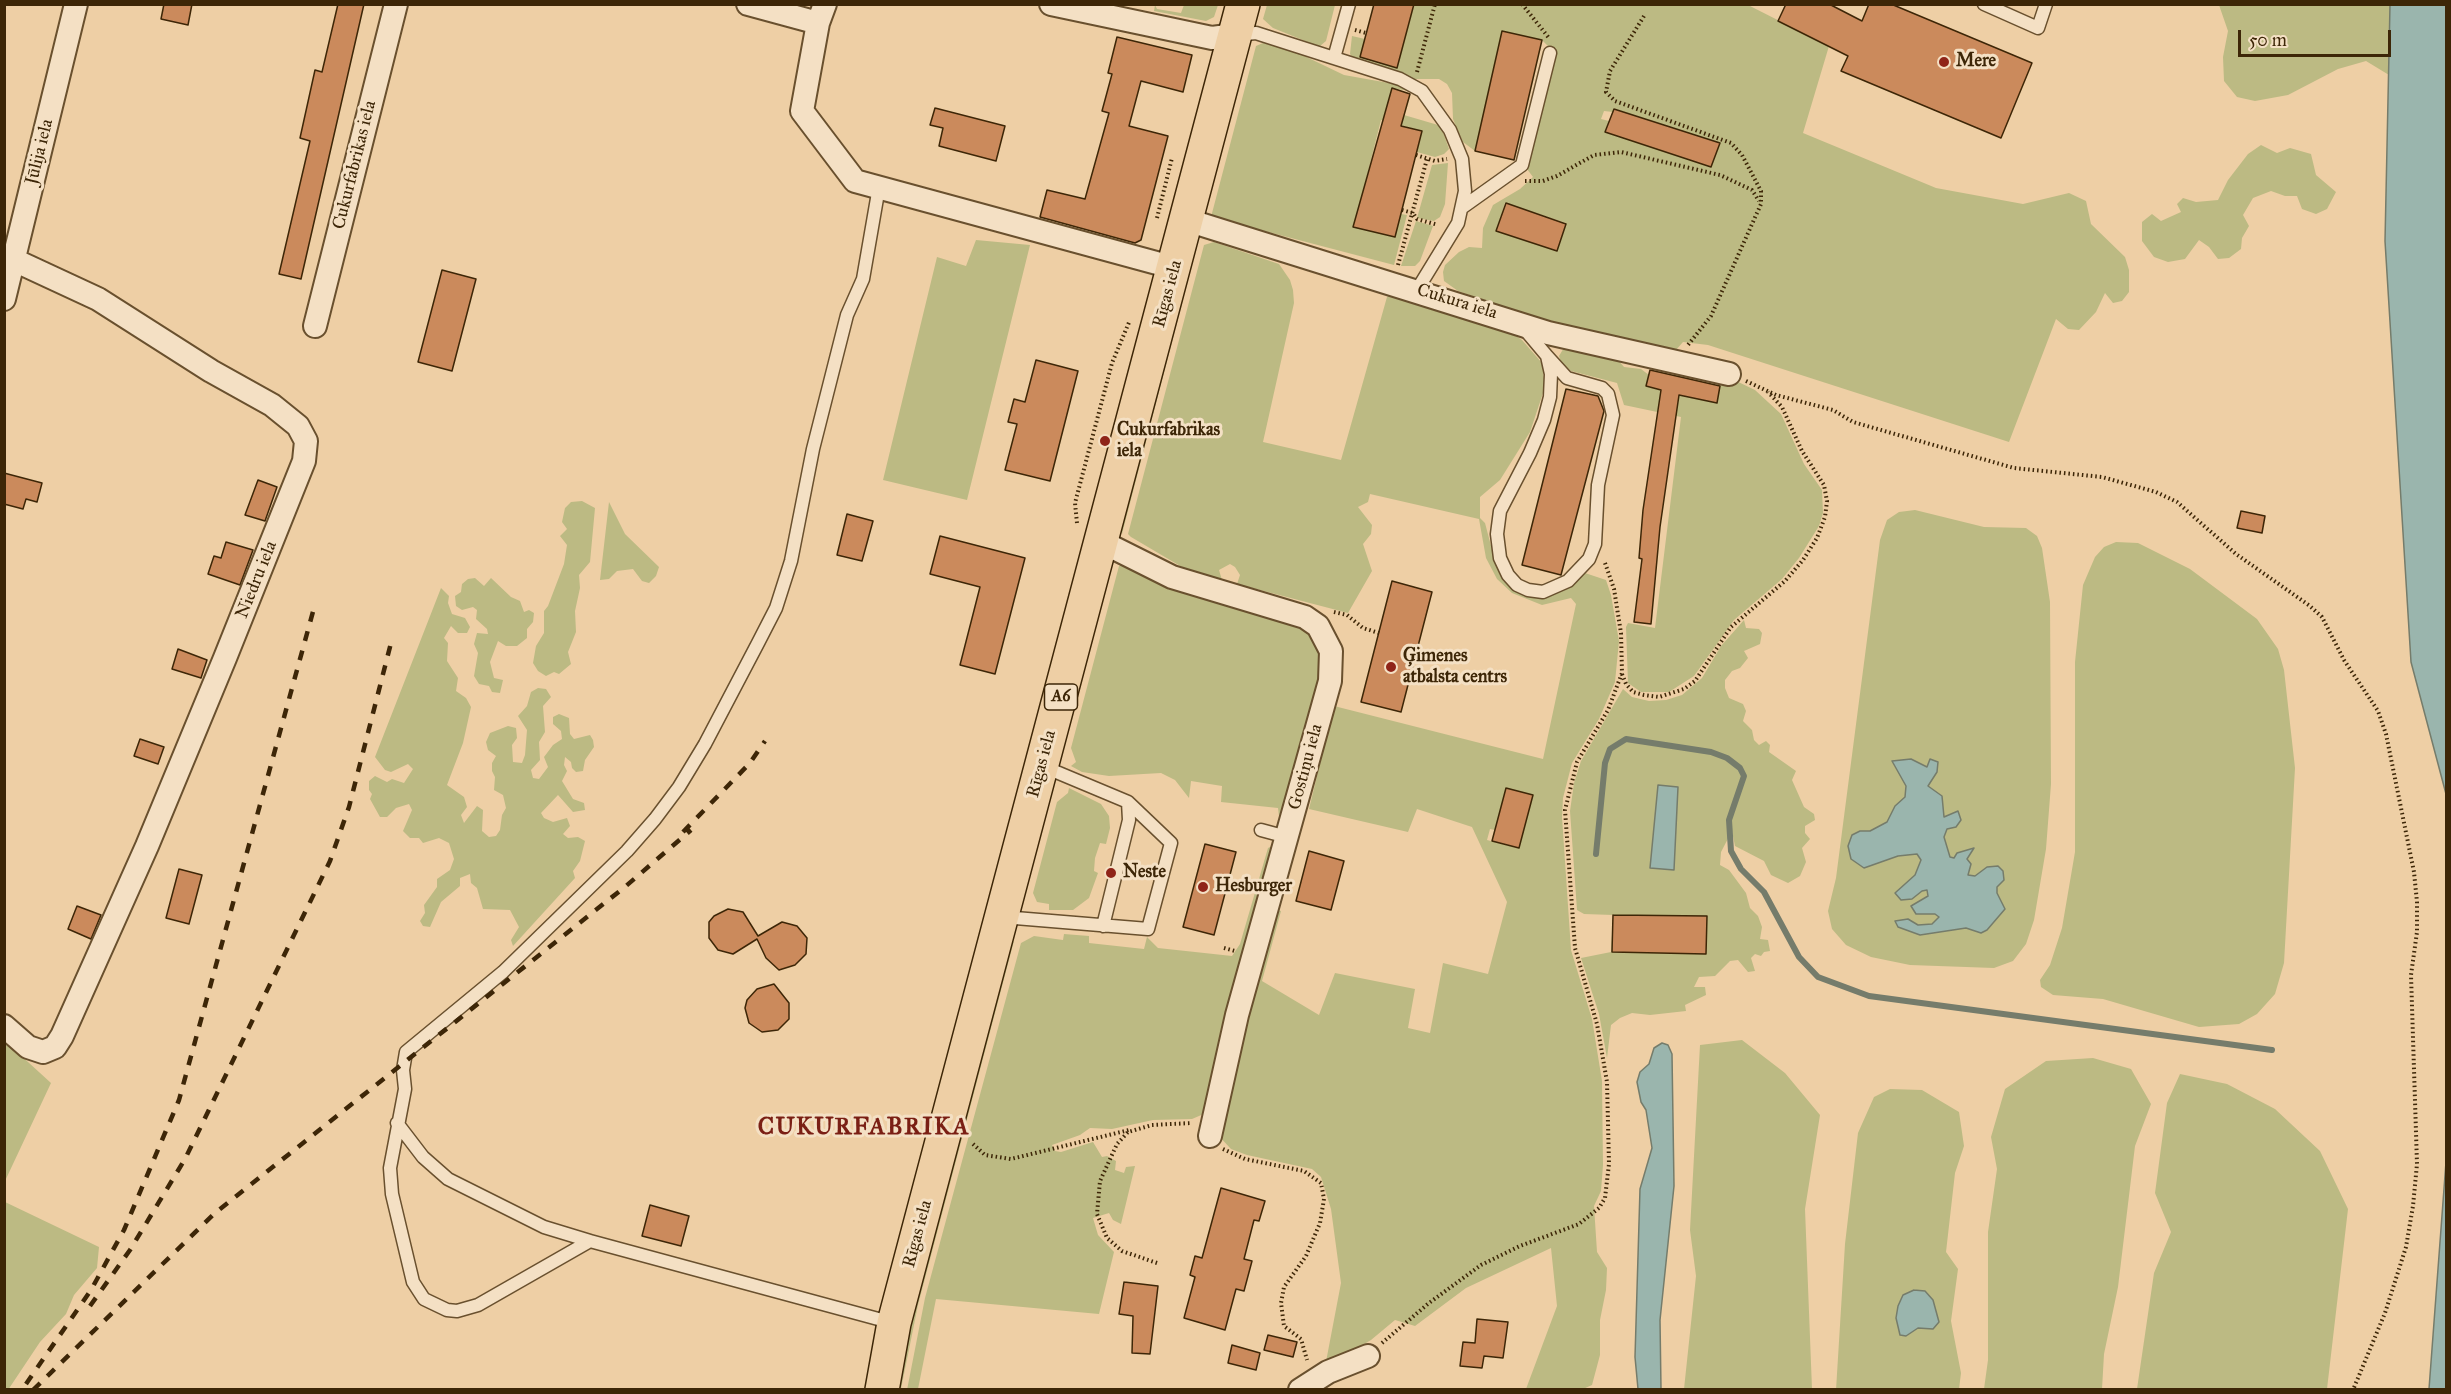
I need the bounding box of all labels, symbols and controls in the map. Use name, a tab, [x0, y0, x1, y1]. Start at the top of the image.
scale bar	[2241, 18, 2394, 56]
text: 50 m	[2249, 29, 2287, 51]
place label: Mere	[1956, 51, 1996, 73]
marker: Mere	[1937, 55, 1951, 69]
street label: Cukurfabrikas iela	[329, 98, 381, 232]
street label: Jūlija iela	[21, 117, 59, 187]
street label: Rīgas iela	[1149, 258, 1187, 330]
street label: Cukura iela	[1414, 280, 1500, 324]
place label: Cukurfabrikas iela	[1117, 420, 1220, 462]
marker: Cukurfabrikas iela	[1098, 434, 1112, 448]
street label: Niedru iela	[232, 538, 282, 622]
place label: Ģimenes atbalsta centrs	[1403, 646, 1507, 688]
marker: Ģimenes atbalsta centrs	[1384, 660, 1398, 674]
road number: A6	[1044, 684, 1078, 710]
street label: Gostiņu iela	[1284, 722, 1328, 812]
street label: Rīgas iela	[1023, 728, 1061, 800]
place label: Neste	[1123, 862, 1166, 884]
marker: Neste	[1104, 866, 1118, 880]
place label: Hesburger	[1215, 876, 1292, 898]
marker: Hesburger	[1196, 880, 1210, 894]
district label: CUKURFABRIKA	[758, 1114, 970, 1142]
street label: Rīgas iela	[899, 1198, 937, 1270]

